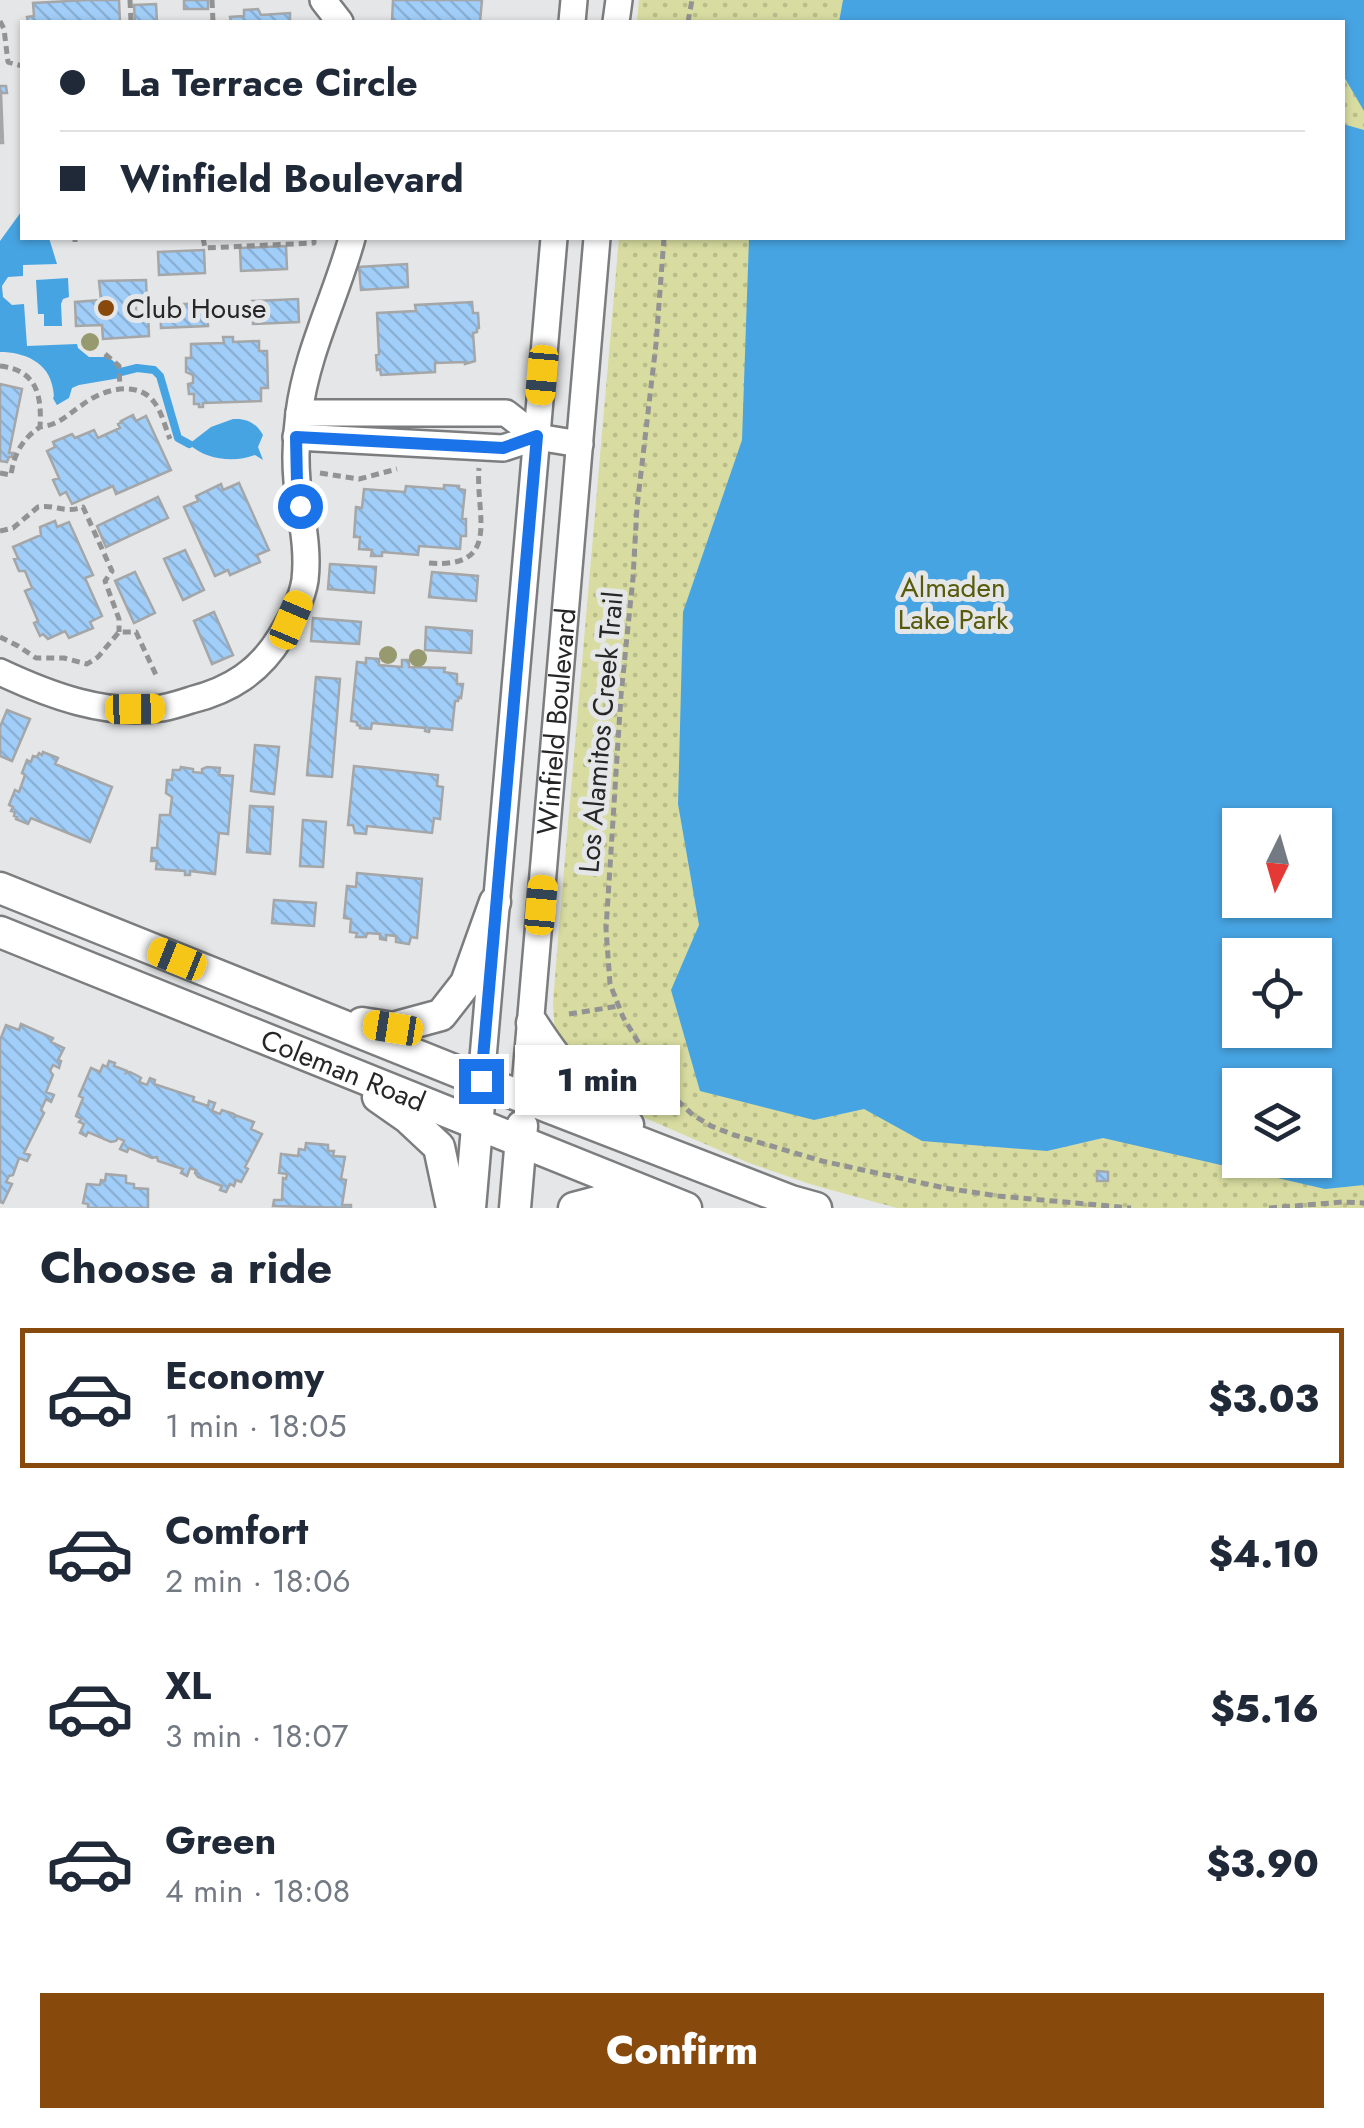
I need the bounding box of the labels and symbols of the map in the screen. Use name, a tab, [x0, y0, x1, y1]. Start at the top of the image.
place label: Club House	[126, 288, 266, 329]
marker: Club House	[95, 297, 117, 319]
car	[524, 344, 560, 406]
route start	[278, 484, 323, 529]
park label: Almaden Lake Park	[898, 567, 1009, 640]
car	[265, 587, 317, 653]
street label: Los Alamitos Creek Trail	[568, 590, 634, 874]
street label: Winfield Boulevard	[526, 606, 586, 837]
car	[105, 693, 165, 725]
north arrow	[1222, 808, 1332, 918]
car	[523, 874, 559, 936]
car	[144, 934, 210, 984]
car	[361, 1008, 425, 1048]
street label: Coleman Road	[255, 1019, 432, 1122]
callout: 1 min	[516, 1046, 681, 1116]
route end	[459, 1059, 504, 1104]

